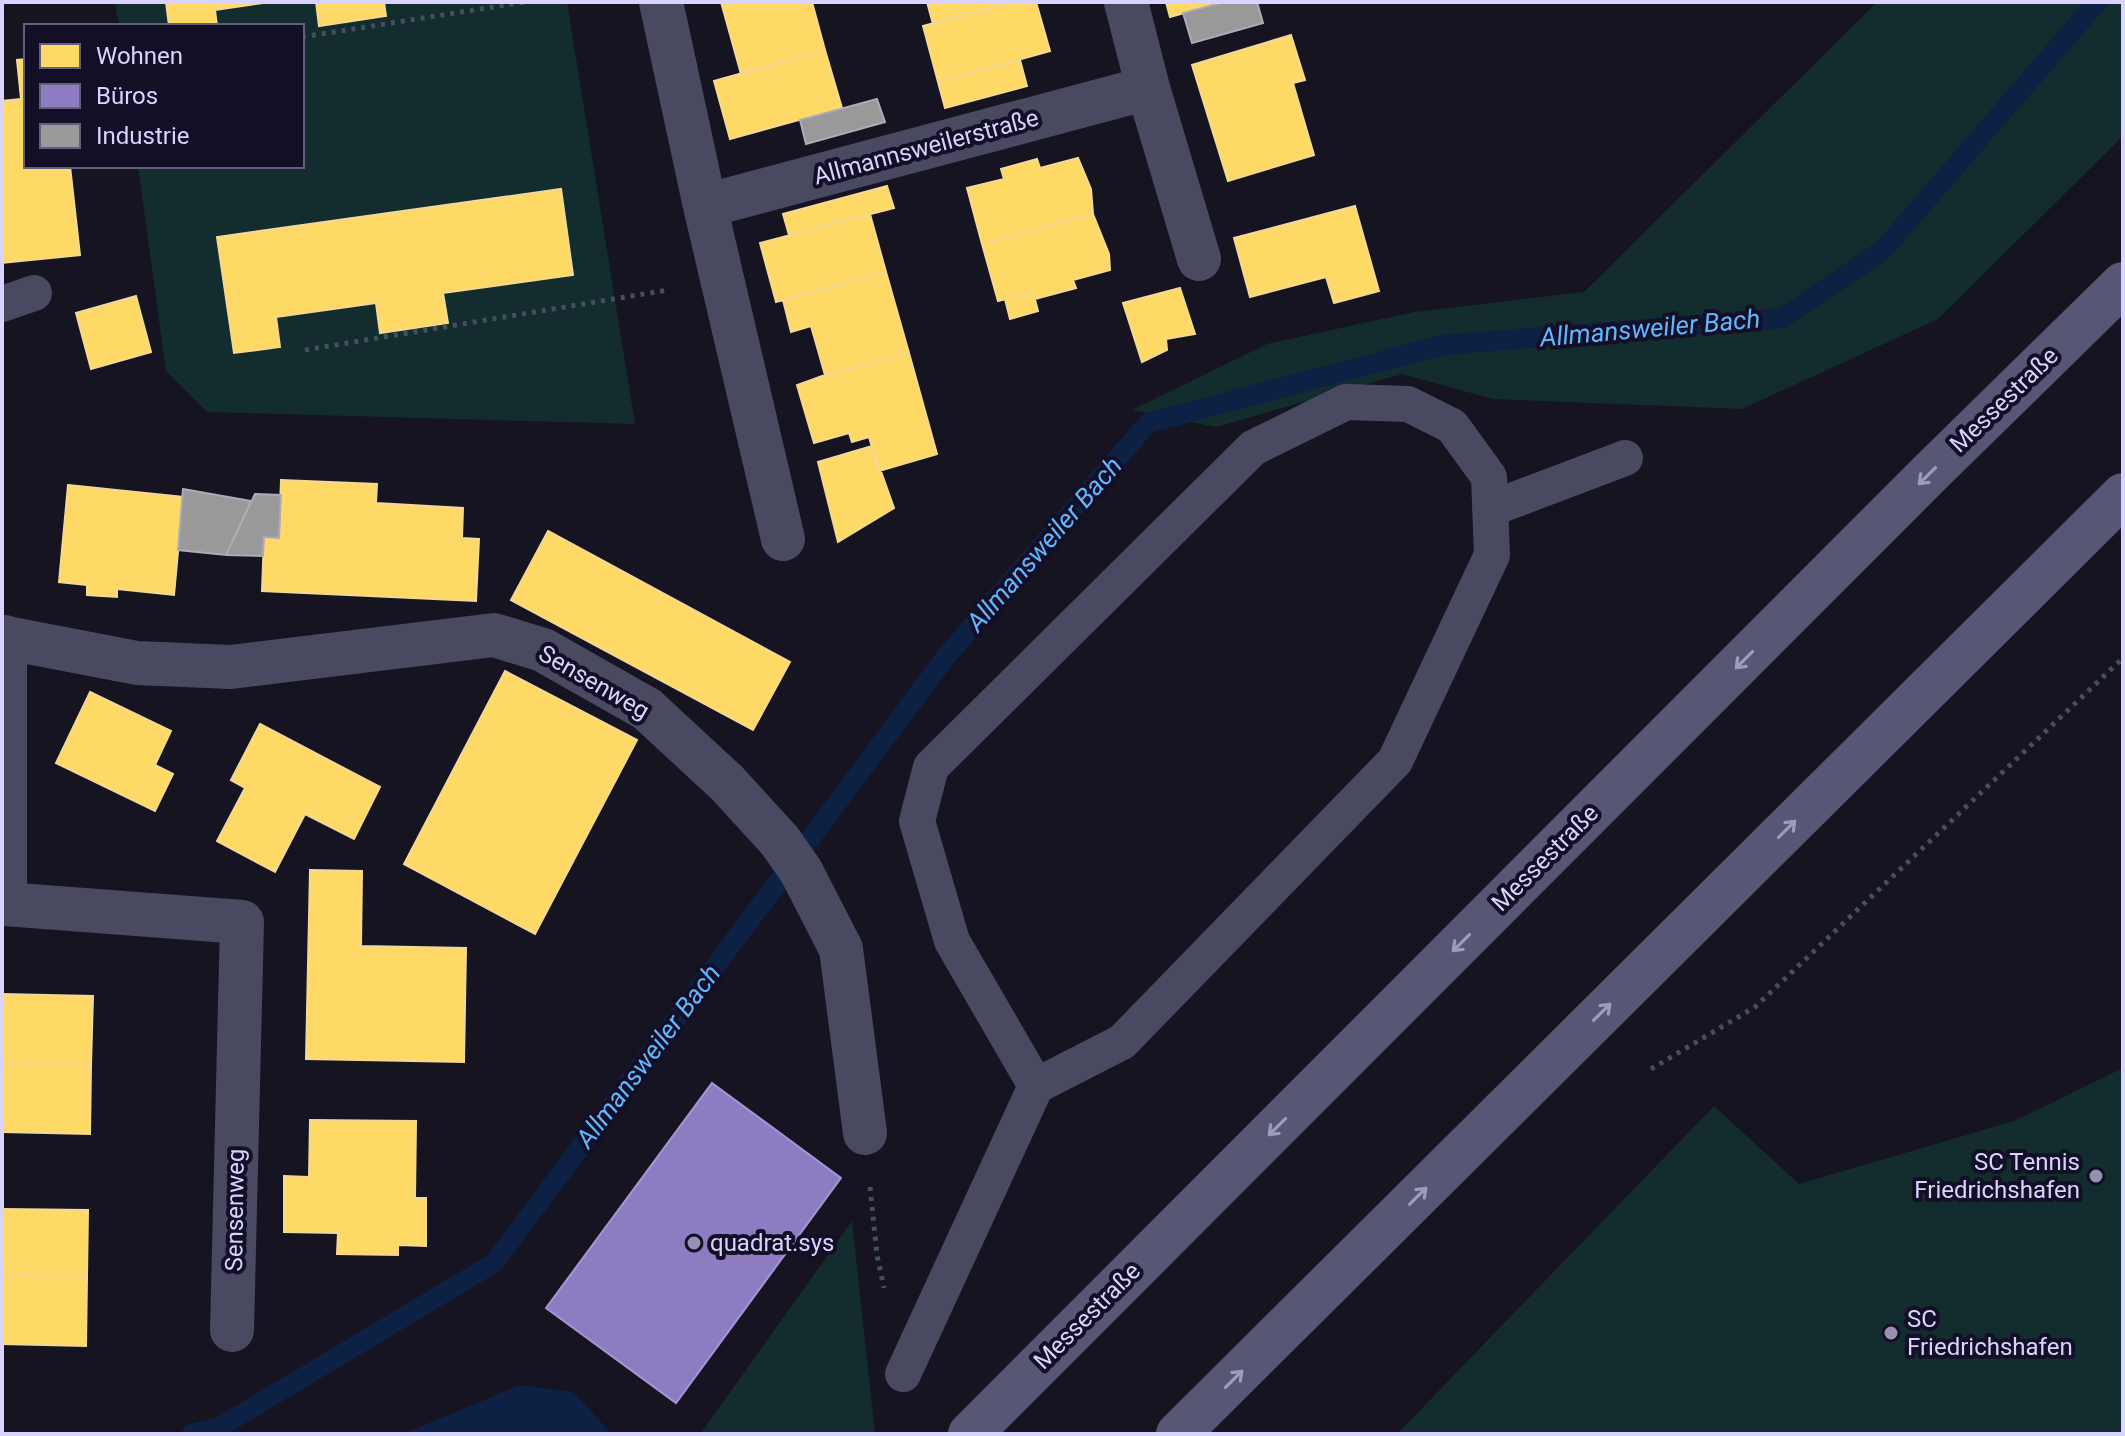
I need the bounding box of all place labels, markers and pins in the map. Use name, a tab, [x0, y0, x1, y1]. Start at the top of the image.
place label: SC Tennis Friedrichshafen	[1914, 1148, 2080, 1204]
marker: SC Tennis Friedrichshafen	[2087, 1167, 2105, 1185]
place label: quadrat.sys	[710, 1229, 835, 1257]
marker: quadrat.sys	[685, 1234, 703, 1252]
place label: SC Friedrichshafen	[1907, 1305, 2073, 1361]
marker: SC Friedrichshafen	[1882, 1324, 1900, 1342]

